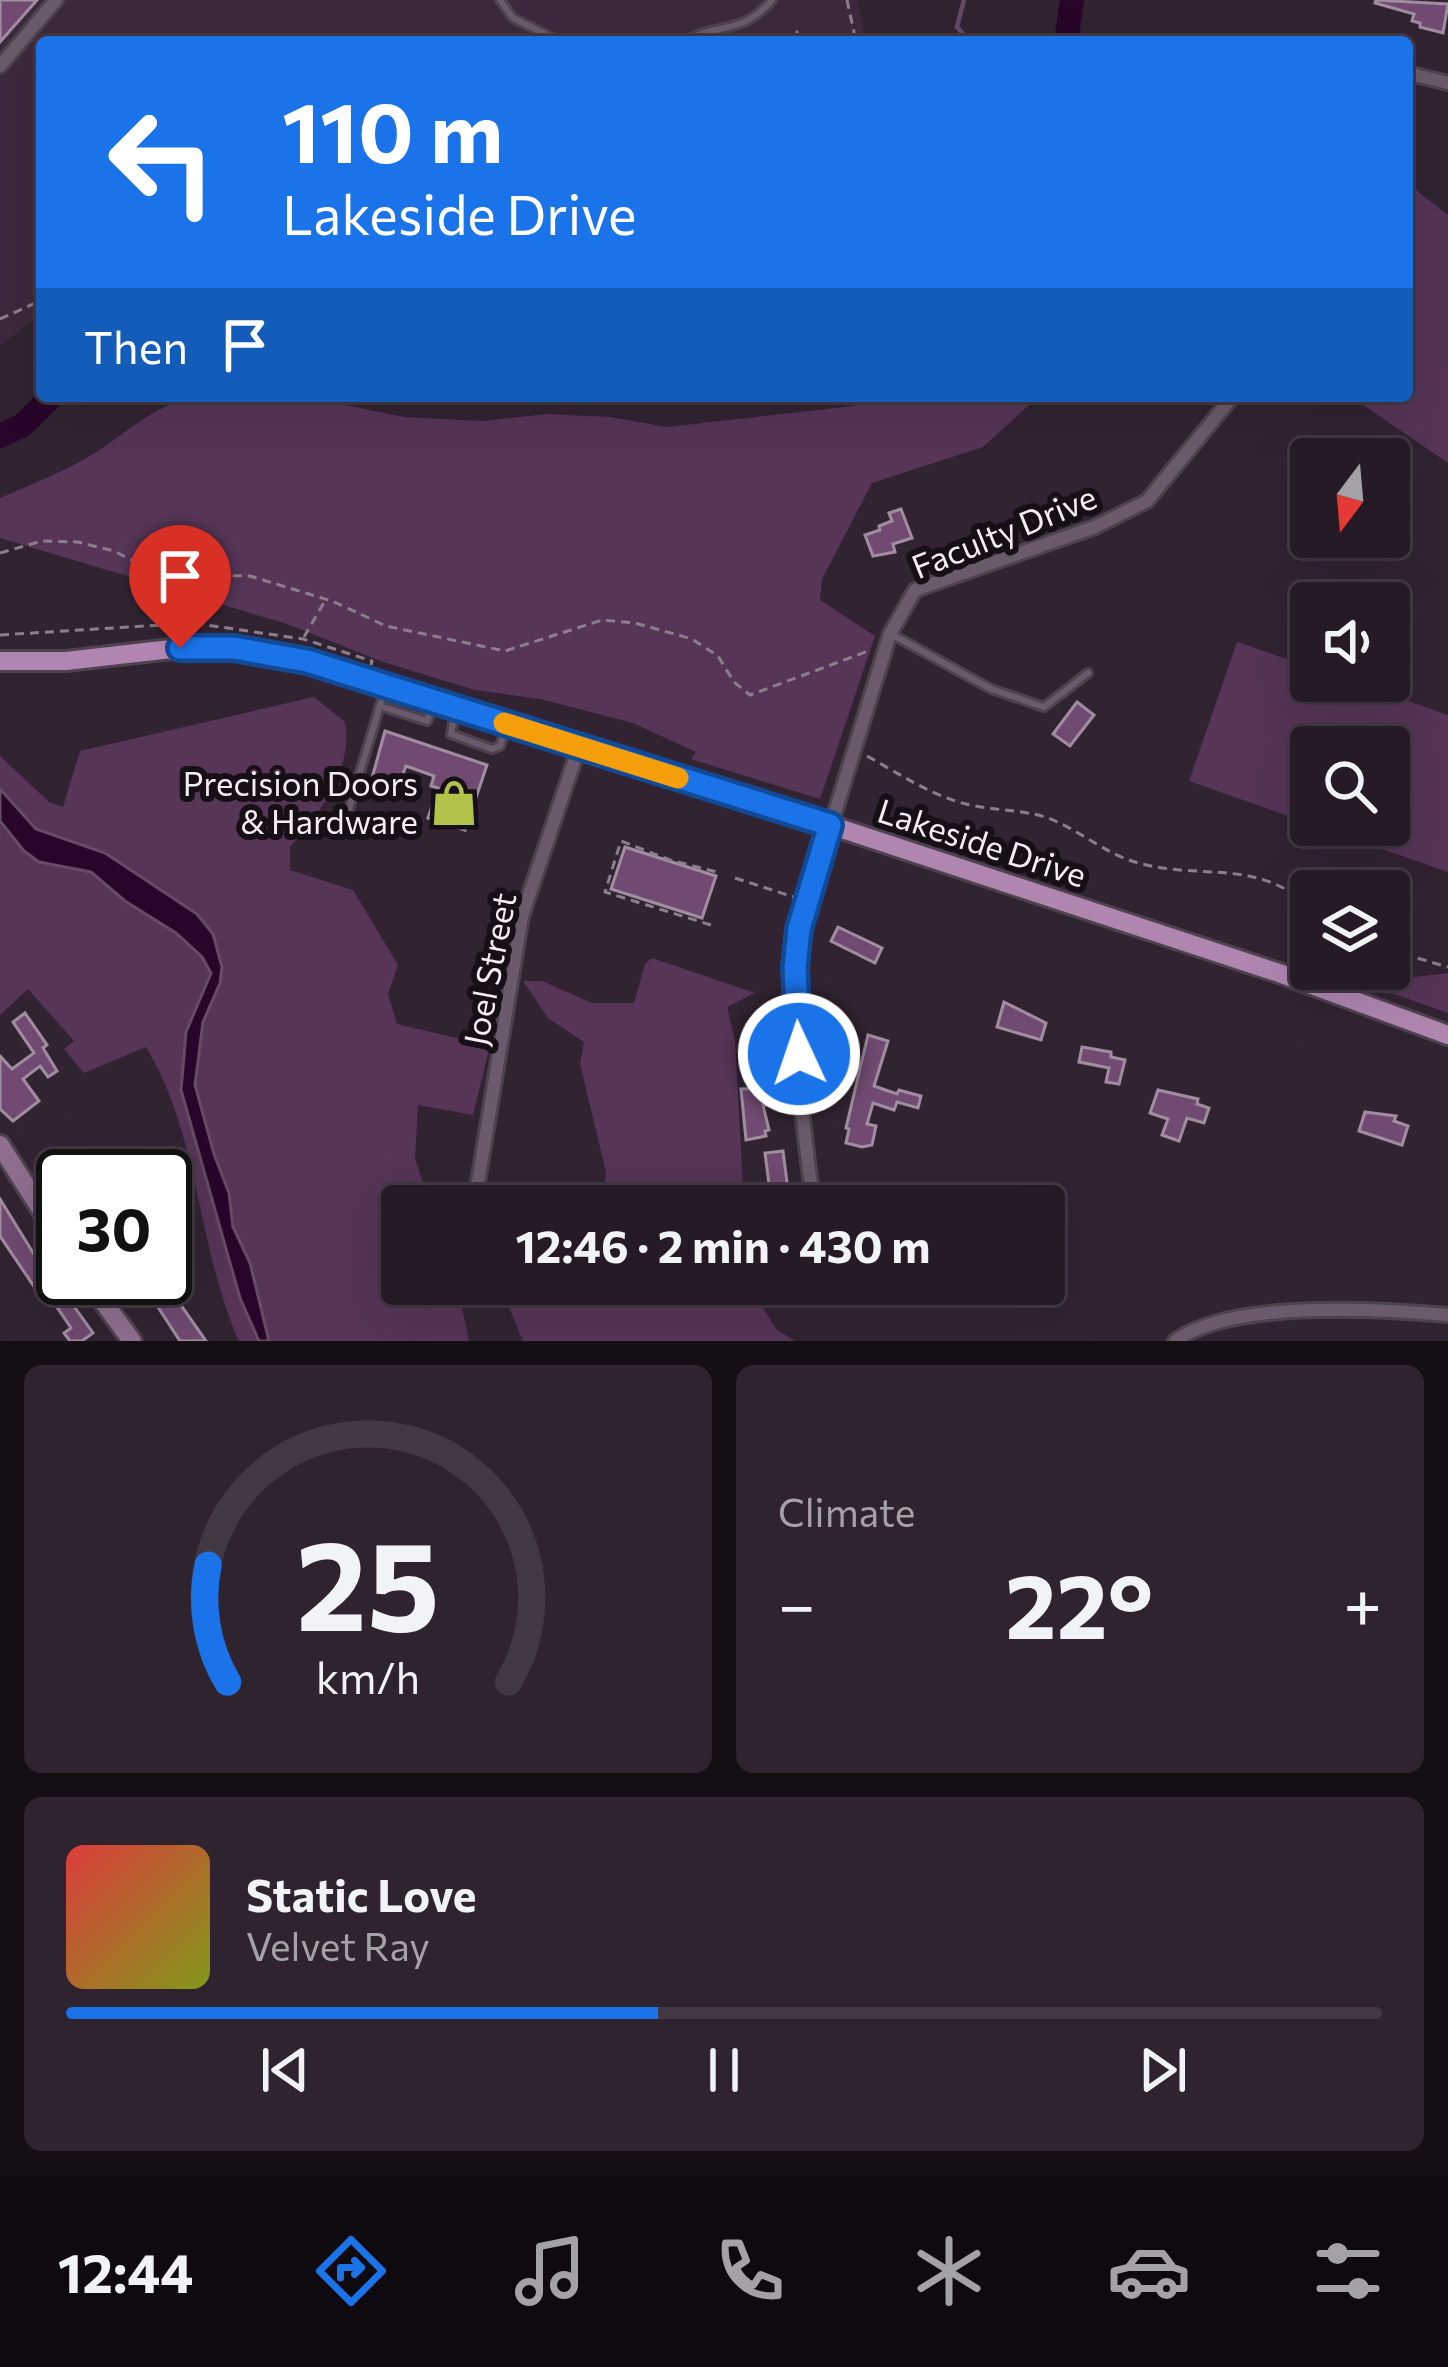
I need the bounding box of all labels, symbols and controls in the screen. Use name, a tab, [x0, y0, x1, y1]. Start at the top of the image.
text: 110 m	[282, 78, 503, 180]
icon: left	[84, 84, 240, 240]
text: Lakeside Drive	[282, 180, 637, 246]
icon: arrive	[212, 312, 278, 378]
text: Then	[84, 318, 188, 373]
north arrow	[1290, 438, 1410, 558]
map controls	[1290, 438, 1410, 990]
street label: Faculty Drive	[905, 475, 1102, 586]
pin	[129, 525, 231, 648]
icon: arrive	[147, 543, 213, 609]
button: sound	[1290, 582, 1410, 702]
button: search	[1290, 726, 1410, 846]
place label: Precision Doors & Hardware	[183, 762, 418, 841]
shop icon: Precision Doors & Hardware	[429, 778, 479, 828]
street label: Lakeside Drive	[873, 789, 1092, 895]
button: layers	[1290, 870, 1410, 990]
street label: Joel Street	[454, 889, 523, 1049]
position arrow	[736, 991, 862, 1117]
speed limit sign: 30	[36, 1149, 192, 1305]
text: 12:46 · 2 min · 430 m	[515, 1217, 931, 1272]
text: Climate	[778, 1487, 915, 1535]
text: 25	[296, 1504, 440, 1657]
text: 22°	[1005, 1547, 1153, 1658]
text: −	[778, 1562, 816, 1643]
text: +	[1343, 1562, 1382, 1643]
text: km/h	[316, 1650, 420, 1703]
text: Static Love	[246, 1866, 476, 1921]
text: Velvet Ray	[246, 1921, 430, 1969]
icon: previous	[252, 2037, 318, 2103]
icon: pause	[691, 2037, 757, 2103]
icon: next	[1130, 2037, 1196, 2103]
icon: directions	[309, 2229, 393, 2313]
icon: music	[508, 2229, 592, 2313]
icon: phone	[708, 2229, 792, 2313]
icon: climate	[907, 2229, 991, 2313]
icon: car	[1107, 2229, 1191, 2313]
icon: filters	[1306, 2229, 1390, 2313]
text: 12:44	[58, 2238, 193, 2304]

